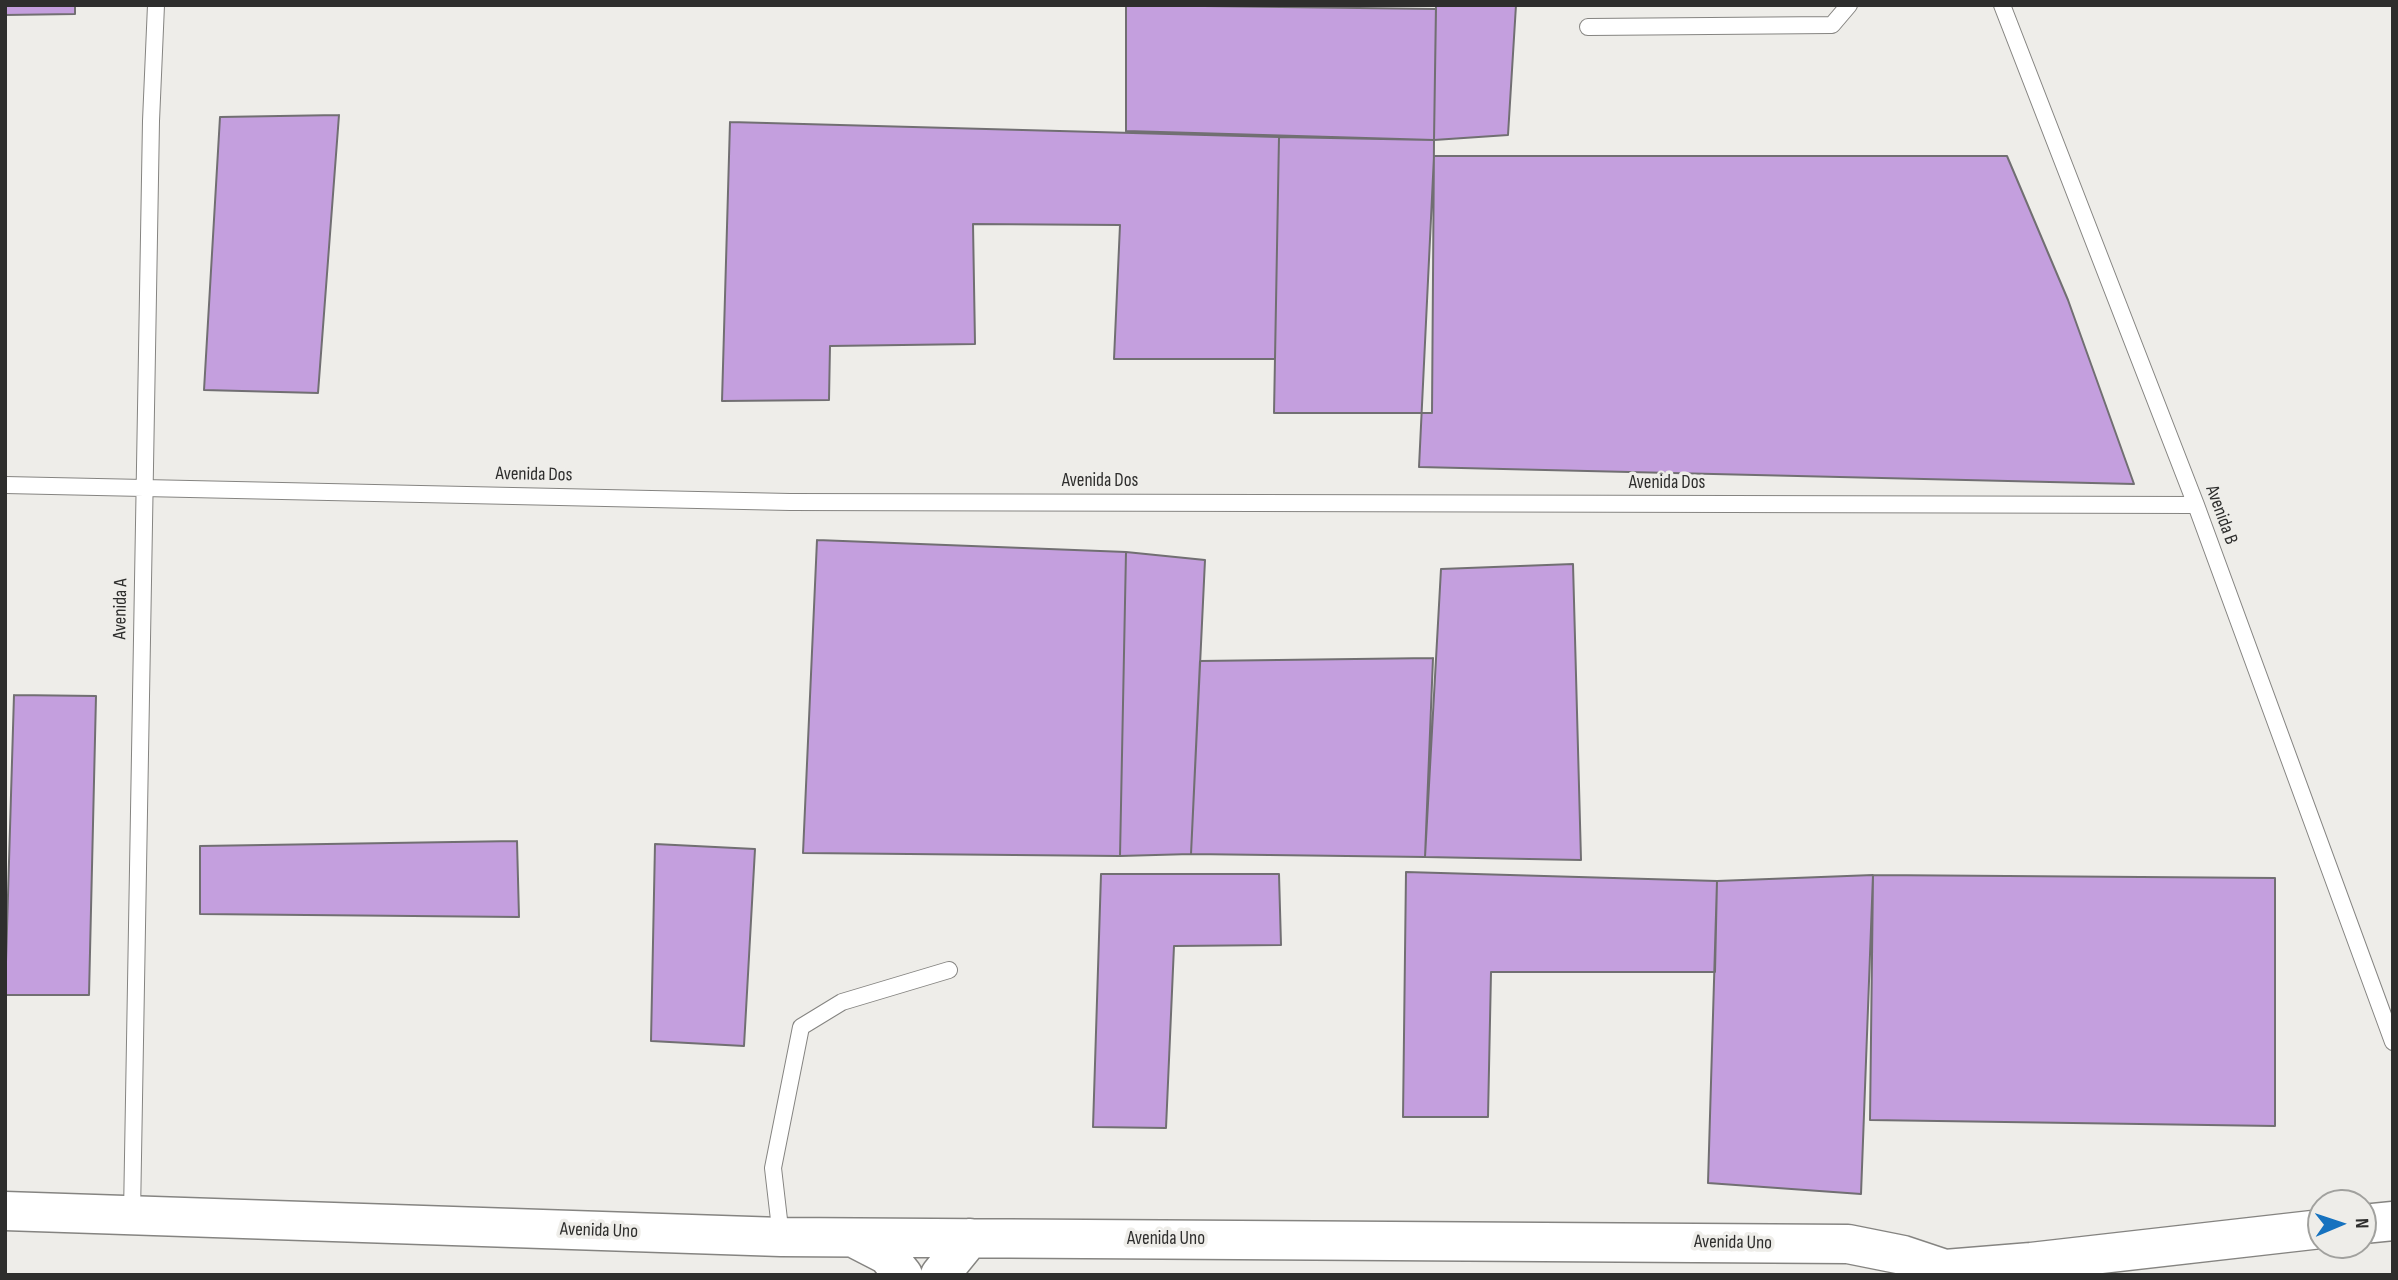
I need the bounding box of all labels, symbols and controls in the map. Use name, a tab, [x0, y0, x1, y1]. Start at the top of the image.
street label: Avenida Dos	[495, 463, 573, 487]
street label: Avenida Dos	[1062, 470, 1138, 492]
street label: Avenida Dos	[1629, 472, 1705, 494]
street label: Avenida B	[2200, 482, 2242, 548]
street label: Avenida A	[109, 578, 133, 640]
north arrow	[2307, 1189, 2377, 1259]
street label: Avenida Uno	[560, 1218, 638, 1244]
text: N	[2350, 1218, 2373, 1229]
street label: Avenida Uno	[1127, 1228, 1205, 1250]
street label: Avenida Uno	[1694, 1231, 1772, 1255]

